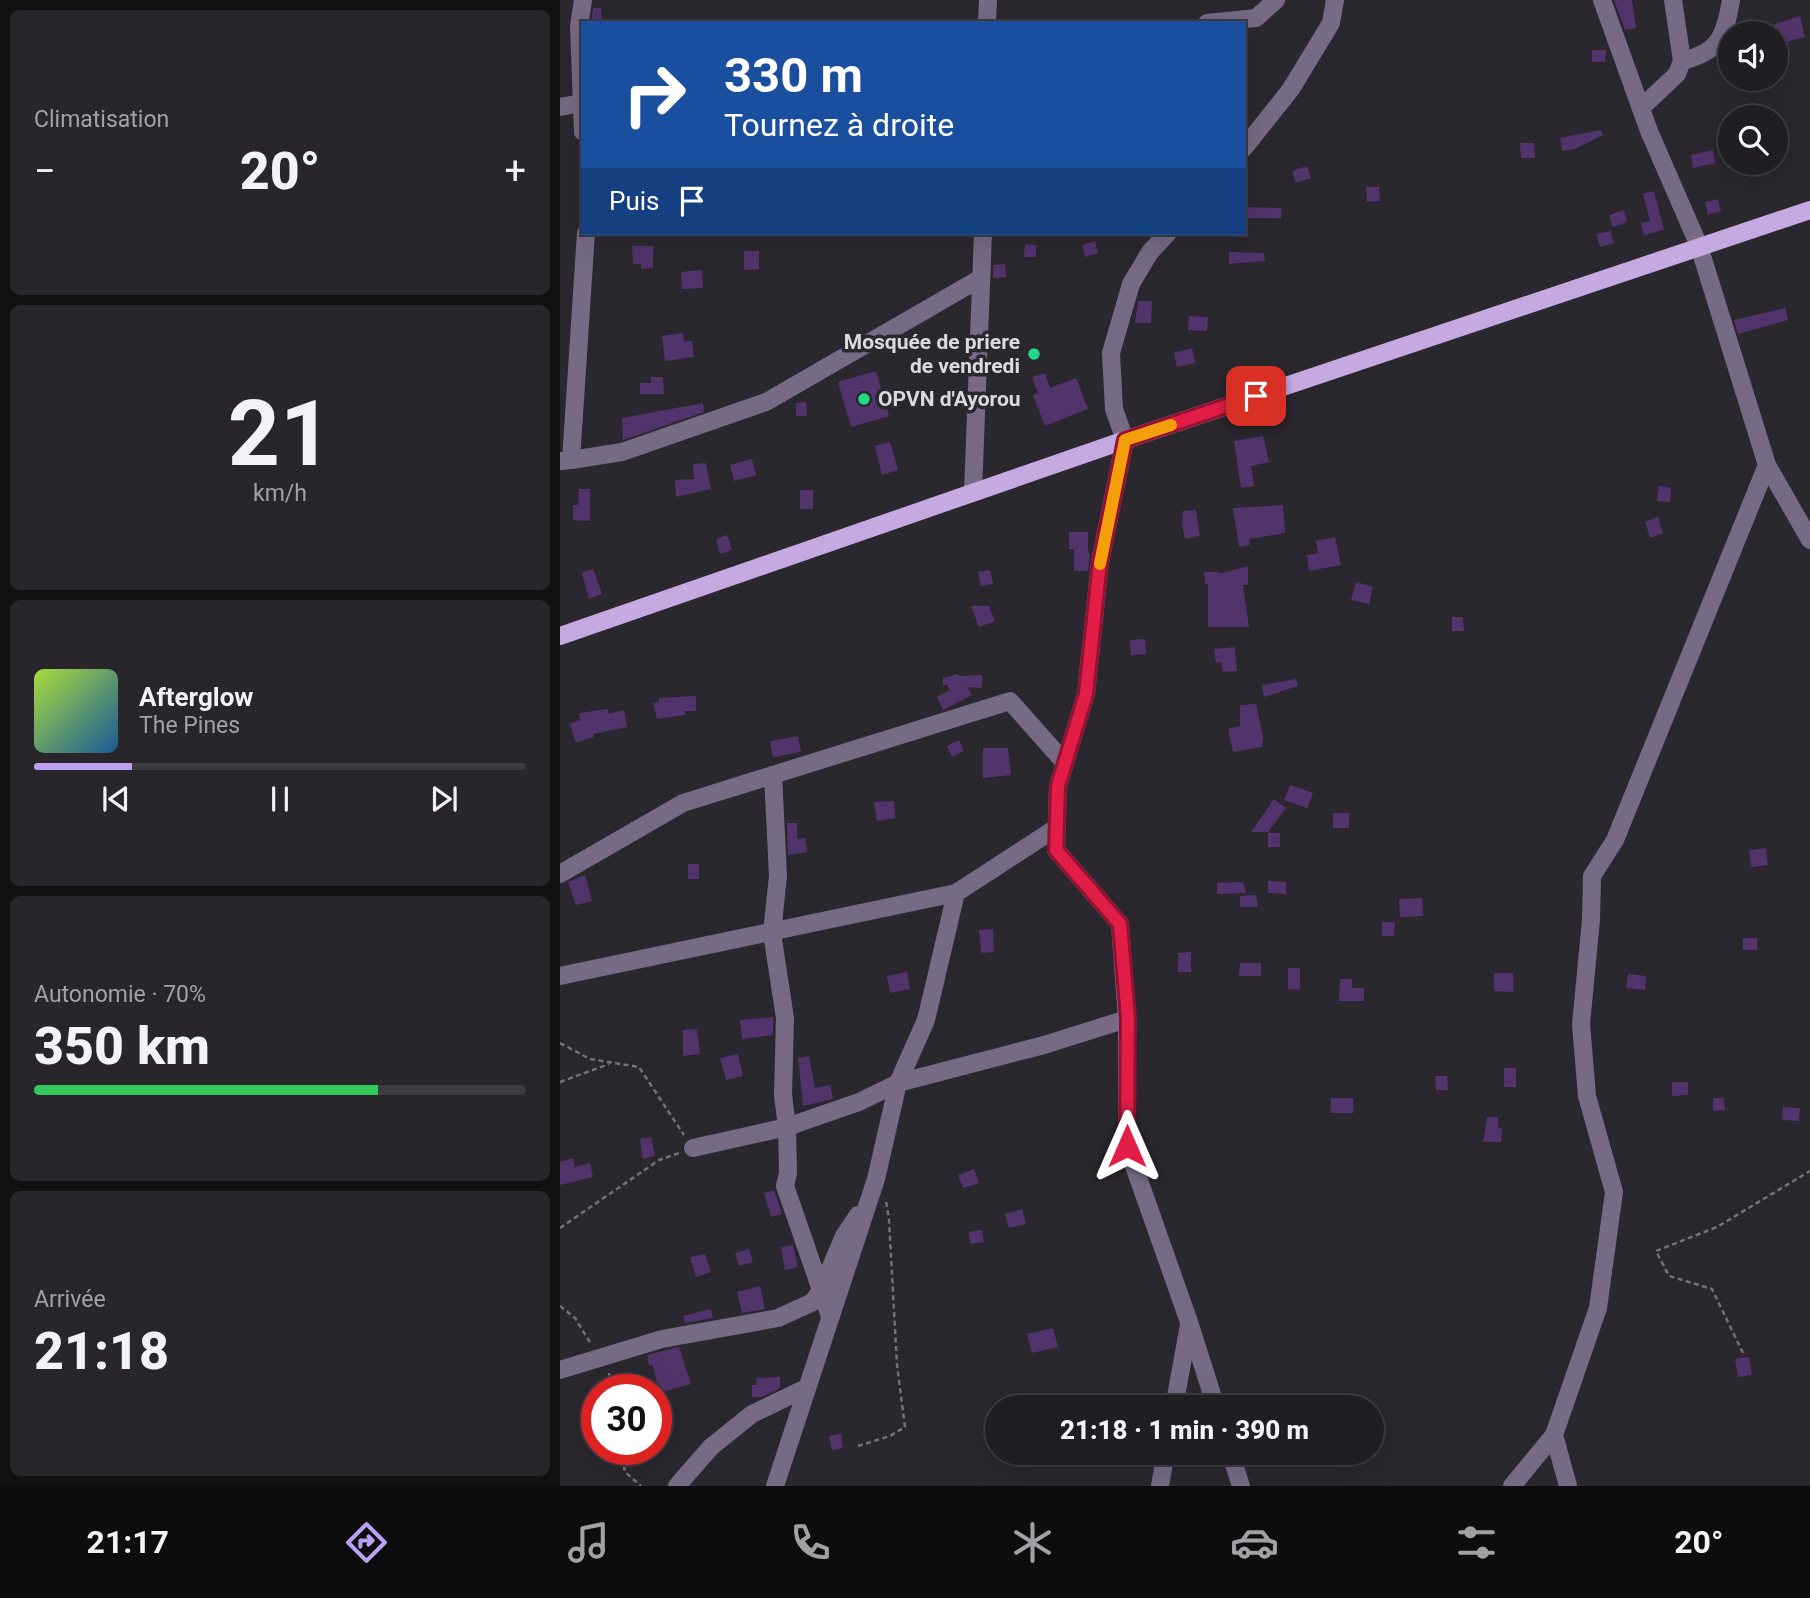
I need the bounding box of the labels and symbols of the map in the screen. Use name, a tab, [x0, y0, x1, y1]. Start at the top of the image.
place label: Mosquée de priere de vendredi	[844, 330, 1020, 378]
marker: Mosquée de priere de vendredi	[1026, 346, 1042, 362]
pin	[1226, 366, 1286, 426]
place label: OPVN d'Ayorou	[878, 387, 1021, 411]
marker: OPVN d'Ayorou	[856, 391, 872, 407]
position arrow	[1090, 1109, 1164, 1183]
speed limit sign: 30	[581, 1374, 672, 1465]

